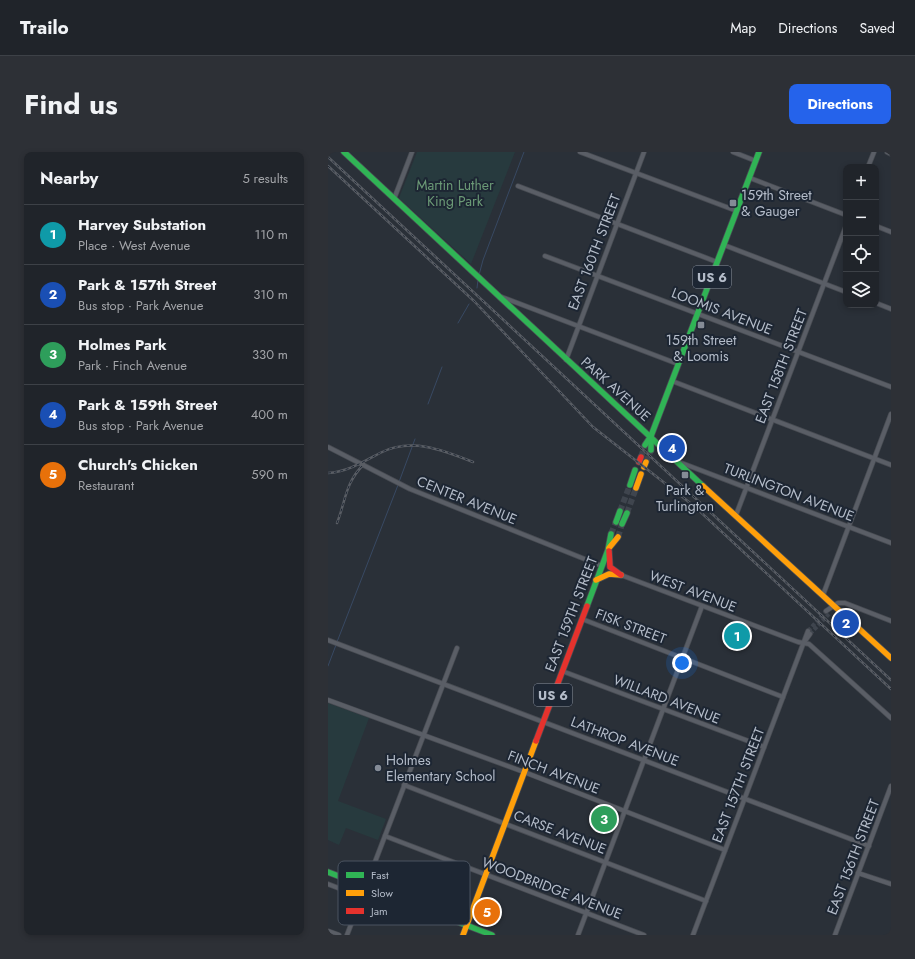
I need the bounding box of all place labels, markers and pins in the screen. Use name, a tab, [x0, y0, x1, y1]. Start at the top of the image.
place label: 159th Street & Gauger	[741, 185, 812, 221]
marker: 159th Street & Gauger	[728, 198, 738, 208]
marker: 159th Street & Loomis	[696, 320, 706, 330]
place label: 159th Street & Loomis	[666, 330, 737, 366]
pin: 4	[659, 433, 685, 463]
marker: Park & Turlington	[680, 470, 690, 480]
place label: Park & Turlington	[656, 480, 714, 516]
pin: 2	[833, 608, 859, 638]
pin: 1	[724, 621, 750, 651]
place label: Holmes Elementary School	[386, 750, 496, 786]
marker: Holmes Elementary School	[373, 763, 383, 773]
pin: 3	[591, 804, 617, 834]
pin: 5	[474, 897, 500, 927]

